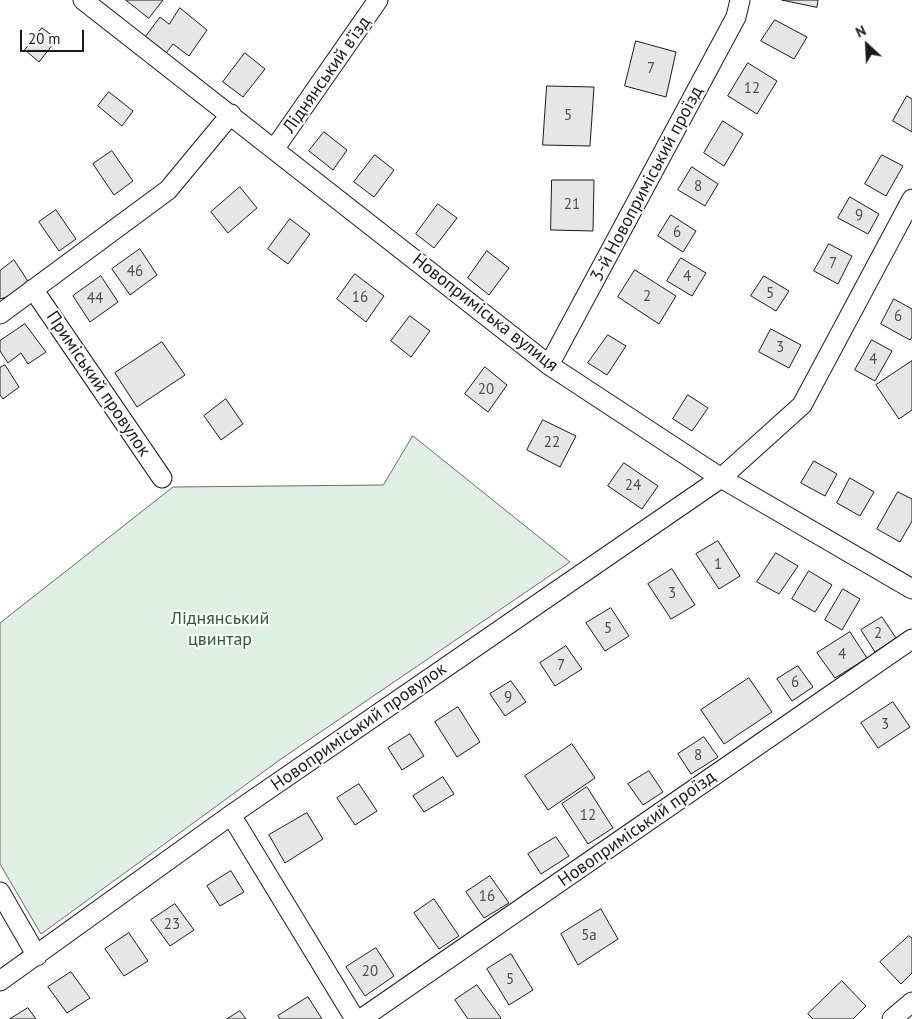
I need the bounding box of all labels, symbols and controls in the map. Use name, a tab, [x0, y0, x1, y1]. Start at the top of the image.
street label: Ліднянський в’їзд	[279, 12, 375, 138]
scale bar	[22, 20, 86, 52]
north arrow	[842, 20, 892, 70]
text: N	[853, 21, 869, 42]
text: 20 m	[28, 29, 61, 48]
house number: 7	[647, 60, 655, 78]
house number: 12	[744, 80, 760, 98]
street label: 3-й Новоприміський проїзд	[586, 83, 708, 285]
house number: 5	[564, 107, 572, 125]
house number: 8	[694, 178, 702, 196]
house number: 21	[564, 196, 580, 214]
house number: 9	[855, 207, 863, 225]
house number: 6	[673, 224, 681, 242]
street label: Новоприміська вулиця	[408, 249, 562, 377]
house number: 7	[829, 255, 837, 273]
house number: 46	[127, 263, 143, 281]
house number: 4	[683, 268, 691, 286]
house number: 5	[766, 285, 774, 303]
house number: 2	[643, 288, 651, 306]
house number: 16	[352, 289, 368, 307]
house number: 44	[87, 290, 103, 308]
street label: Приміський провулок	[41, 307, 155, 461]
house number: 6	[894, 308, 902, 326]
house number: 3	[776, 339, 784, 357]
house number: 4	[869, 351, 877, 369]
house number: 20	[478, 381, 494, 399]
house number: 22	[544, 434, 560, 452]
house number: 24	[625, 477, 641, 495]
house number: 1	[714, 556, 722, 574]
house number: 3	[668, 585, 676, 603]
park label: Ліднянський цвинтар	[171, 608, 269, 650]
house number: 5	[604, 620, 612, 638]
house number: 2	[874, 625, 882, 643]
house number: 4	[838, 646, 846, 664]
house number: 7	[557, 657, 565, 675]
street label: Новоприміський провулок	[267, 658, 451, 796]
house number: 6	[791, 674, 799, 692]
house number: 9	[504, 689, 512, 707]
house number: 3	[881, 716, 889, 734]
house number: 8	[694, 747, 702, 765]
street label: Новоприміський проїзд	[554, 766, 720, 892]
house number: 12	[580, 807, 596, 825]
house number: 16	[479, 888, 495, 906]
house number: 23	[164, 916, 180, 934]
house number: 5а	[581, 927, 597, 945]
house number: 20	[362, 963, 378, 981]
house number: 5	[506, 971, 514, 989]

